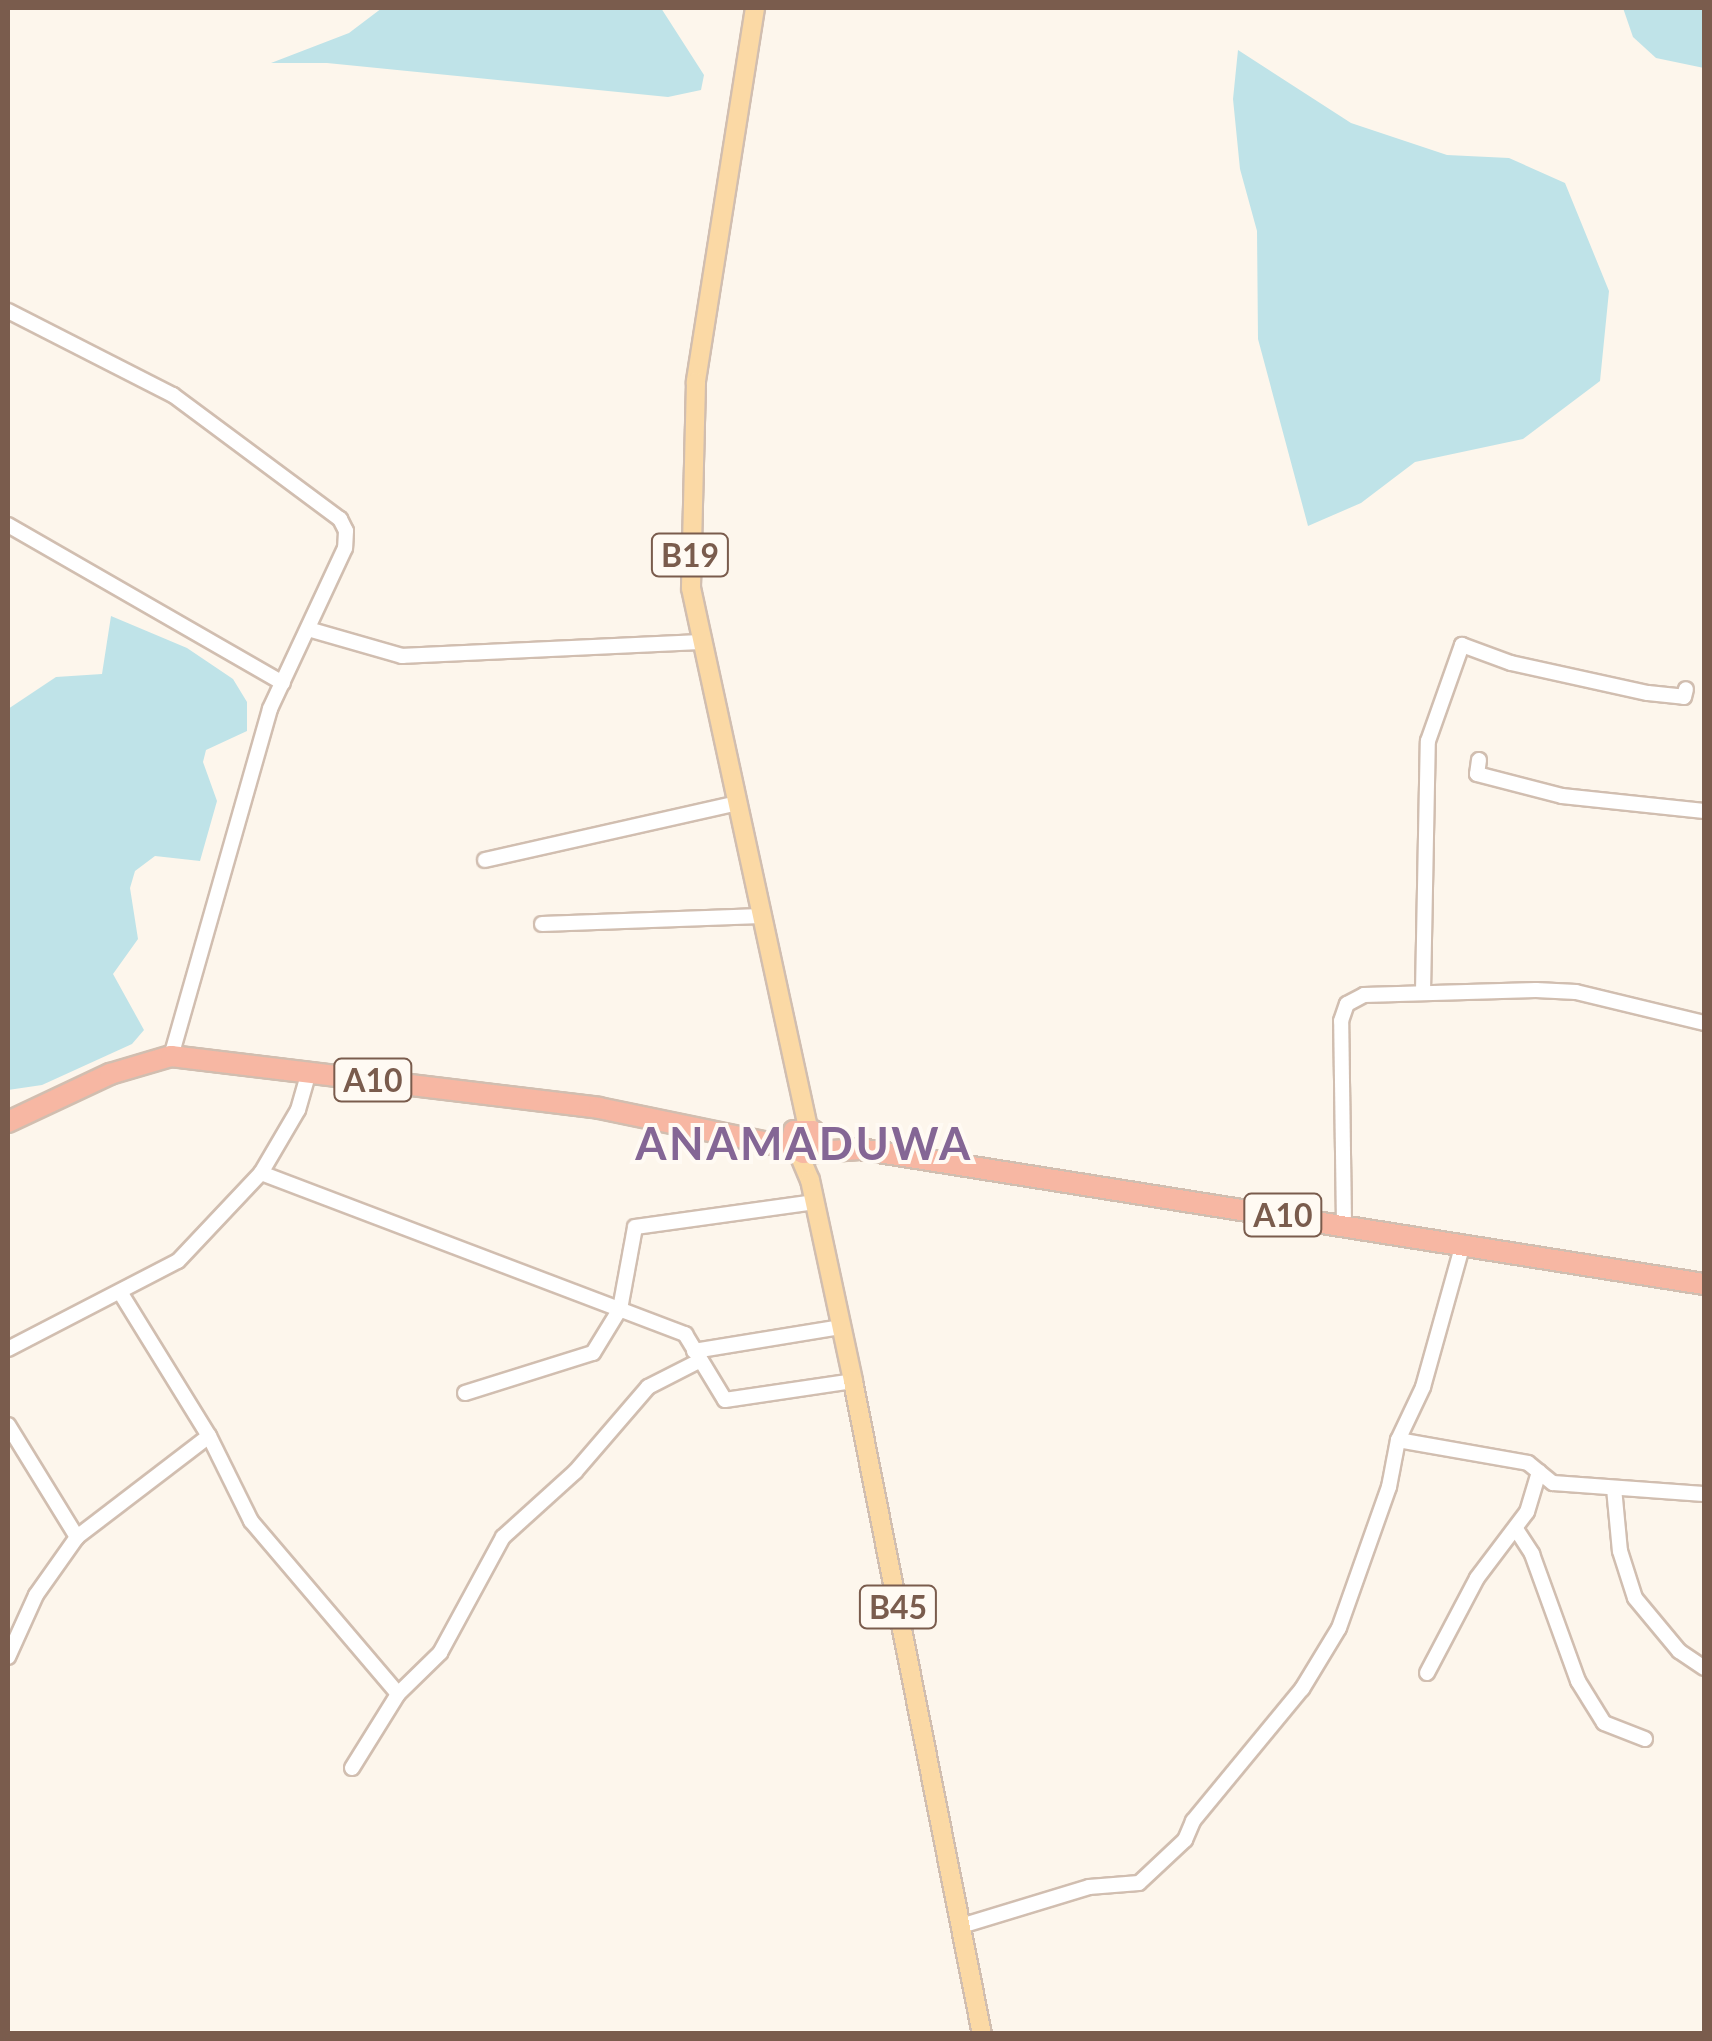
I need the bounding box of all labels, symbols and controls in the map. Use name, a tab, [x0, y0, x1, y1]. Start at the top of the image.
road number: B19	[650, 528, 730, 582]
road number: A10	[333, 1053, 413, 1107]
district label: ANAMADUWA	[635, 1117, 973, 1171]
road number: A10	[1243, 1188, 1323, 1242]
road number: B45	[858, 1580, 938, 1634]

